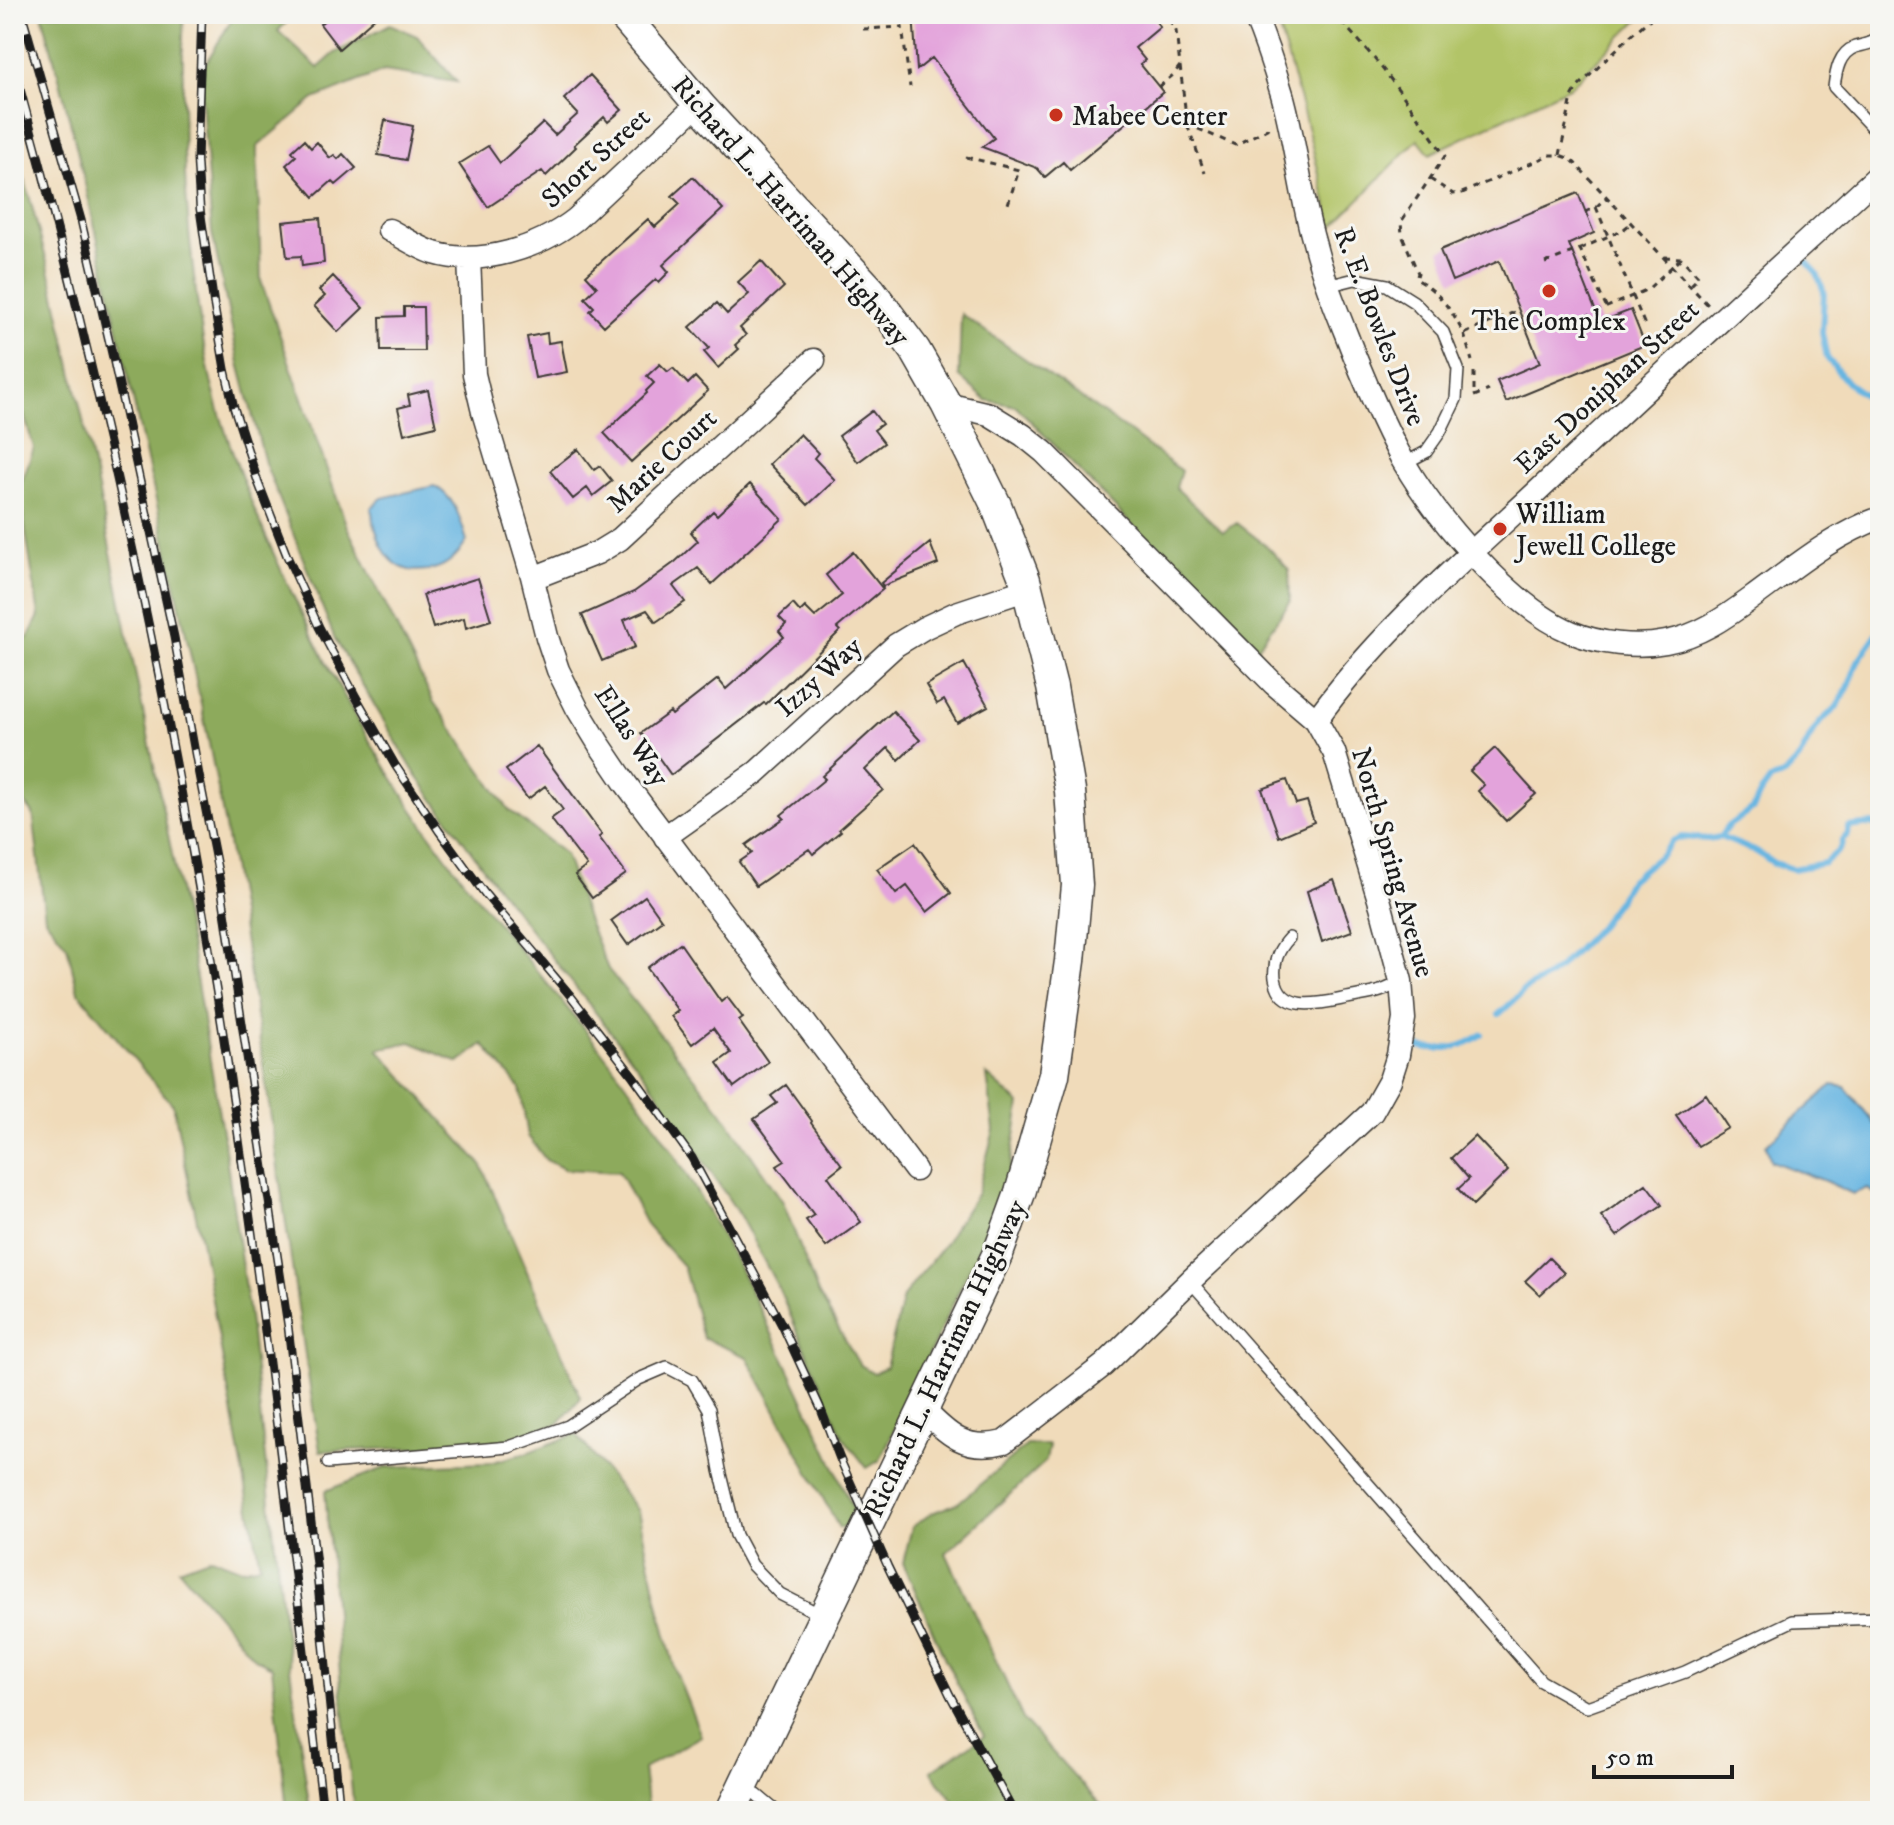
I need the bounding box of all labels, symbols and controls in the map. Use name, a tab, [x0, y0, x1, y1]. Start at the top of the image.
street label: Richard L. Harriman Highway	[664, 69, 918, 354]
place label: Mabee Center	[1072, 99, 1228, 134]
street label: Short Street	[534, 100, 658, 216]
marker: Mabee Center	[1047, 106, 1065, 124]
street label: R. E. Bowles Drive	[1326, 222, 1434, 431]
marker: The Complex	[1540, 282, 1558, 300]
street label: East Doniphan Street	[1507, 293, 1707, 482]
place label: The Complex	[1472, 304, 1626, 339]
street label: Marie Court	[600, 401, 724, 521]
place label: William Jewell College	[1513, 497, 1676, 564]
marker: William Jewell College	[1491, 520, 1509, 538]
street label: Izzy Way	[769, 629, 870, 725]
street label: Ellas Way	[586, 679, 678, 793]
street label: North Spring Avenue	[1343, 744, 1442, 981]
street label: Richard L. Harriman Highway	[856, 1194, 1035, 1523]
scale bar	[1594, 1729, 1732, 1779]
text: 50 m	[1606, 1743, 1654, 1773]

